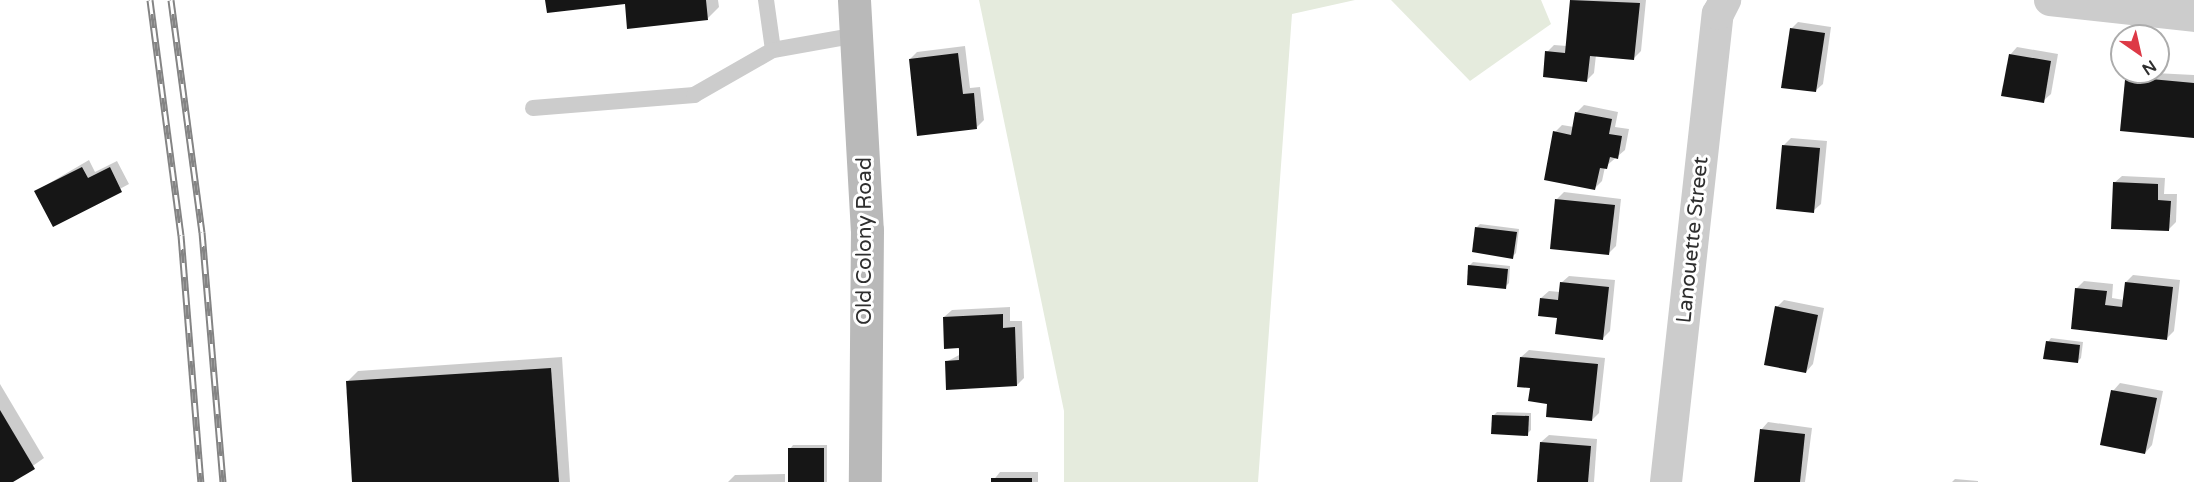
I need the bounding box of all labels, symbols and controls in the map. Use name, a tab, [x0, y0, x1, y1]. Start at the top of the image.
north arrow	[2110, 24, 2170, 84]
text: N	[2138, 55, 2160, 79]
street label: Lanouette Street	[1672, 155, 1714, 325]
street label: Old Colony Road	[852, 157, 878, 325]

